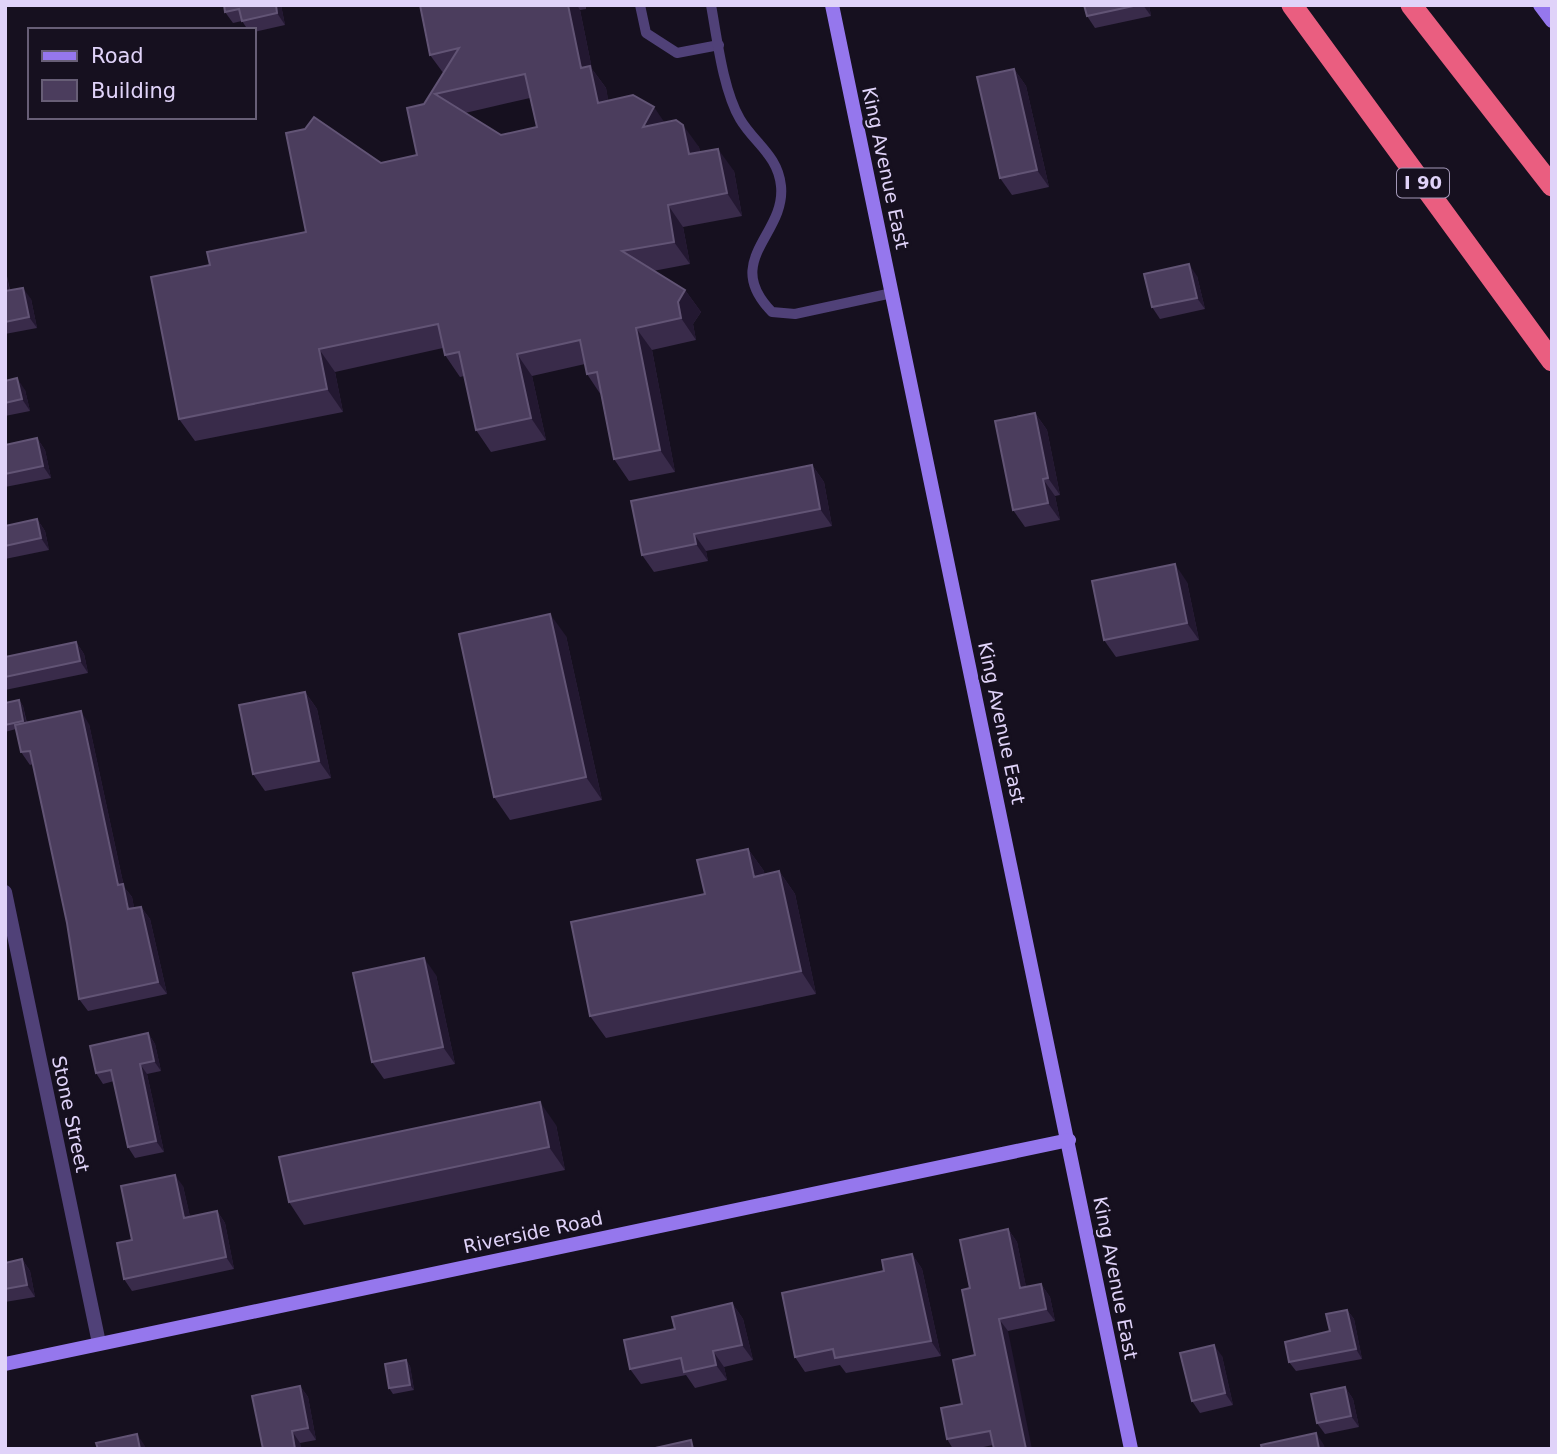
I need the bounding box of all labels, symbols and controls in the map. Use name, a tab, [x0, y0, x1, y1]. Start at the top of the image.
legend	[28, 28, 256, 119]
text: Road	[91, 44, 144, 68]
text: Building	[91, 79, 176, 103]
street label: King Avenue East	[858, 85, 914, 251]
road number: I 90	[1397, 168, 1449, 198]
street label: King Avenue East	[974, 640, 1030, 806]
street label: Stone Street	[48, 1054, 94, 1174]
street label: King Avenue East	[1089, 1195, 1143, 1361]
street label: Riverside Road	[461, 1206, 605, 1258]

